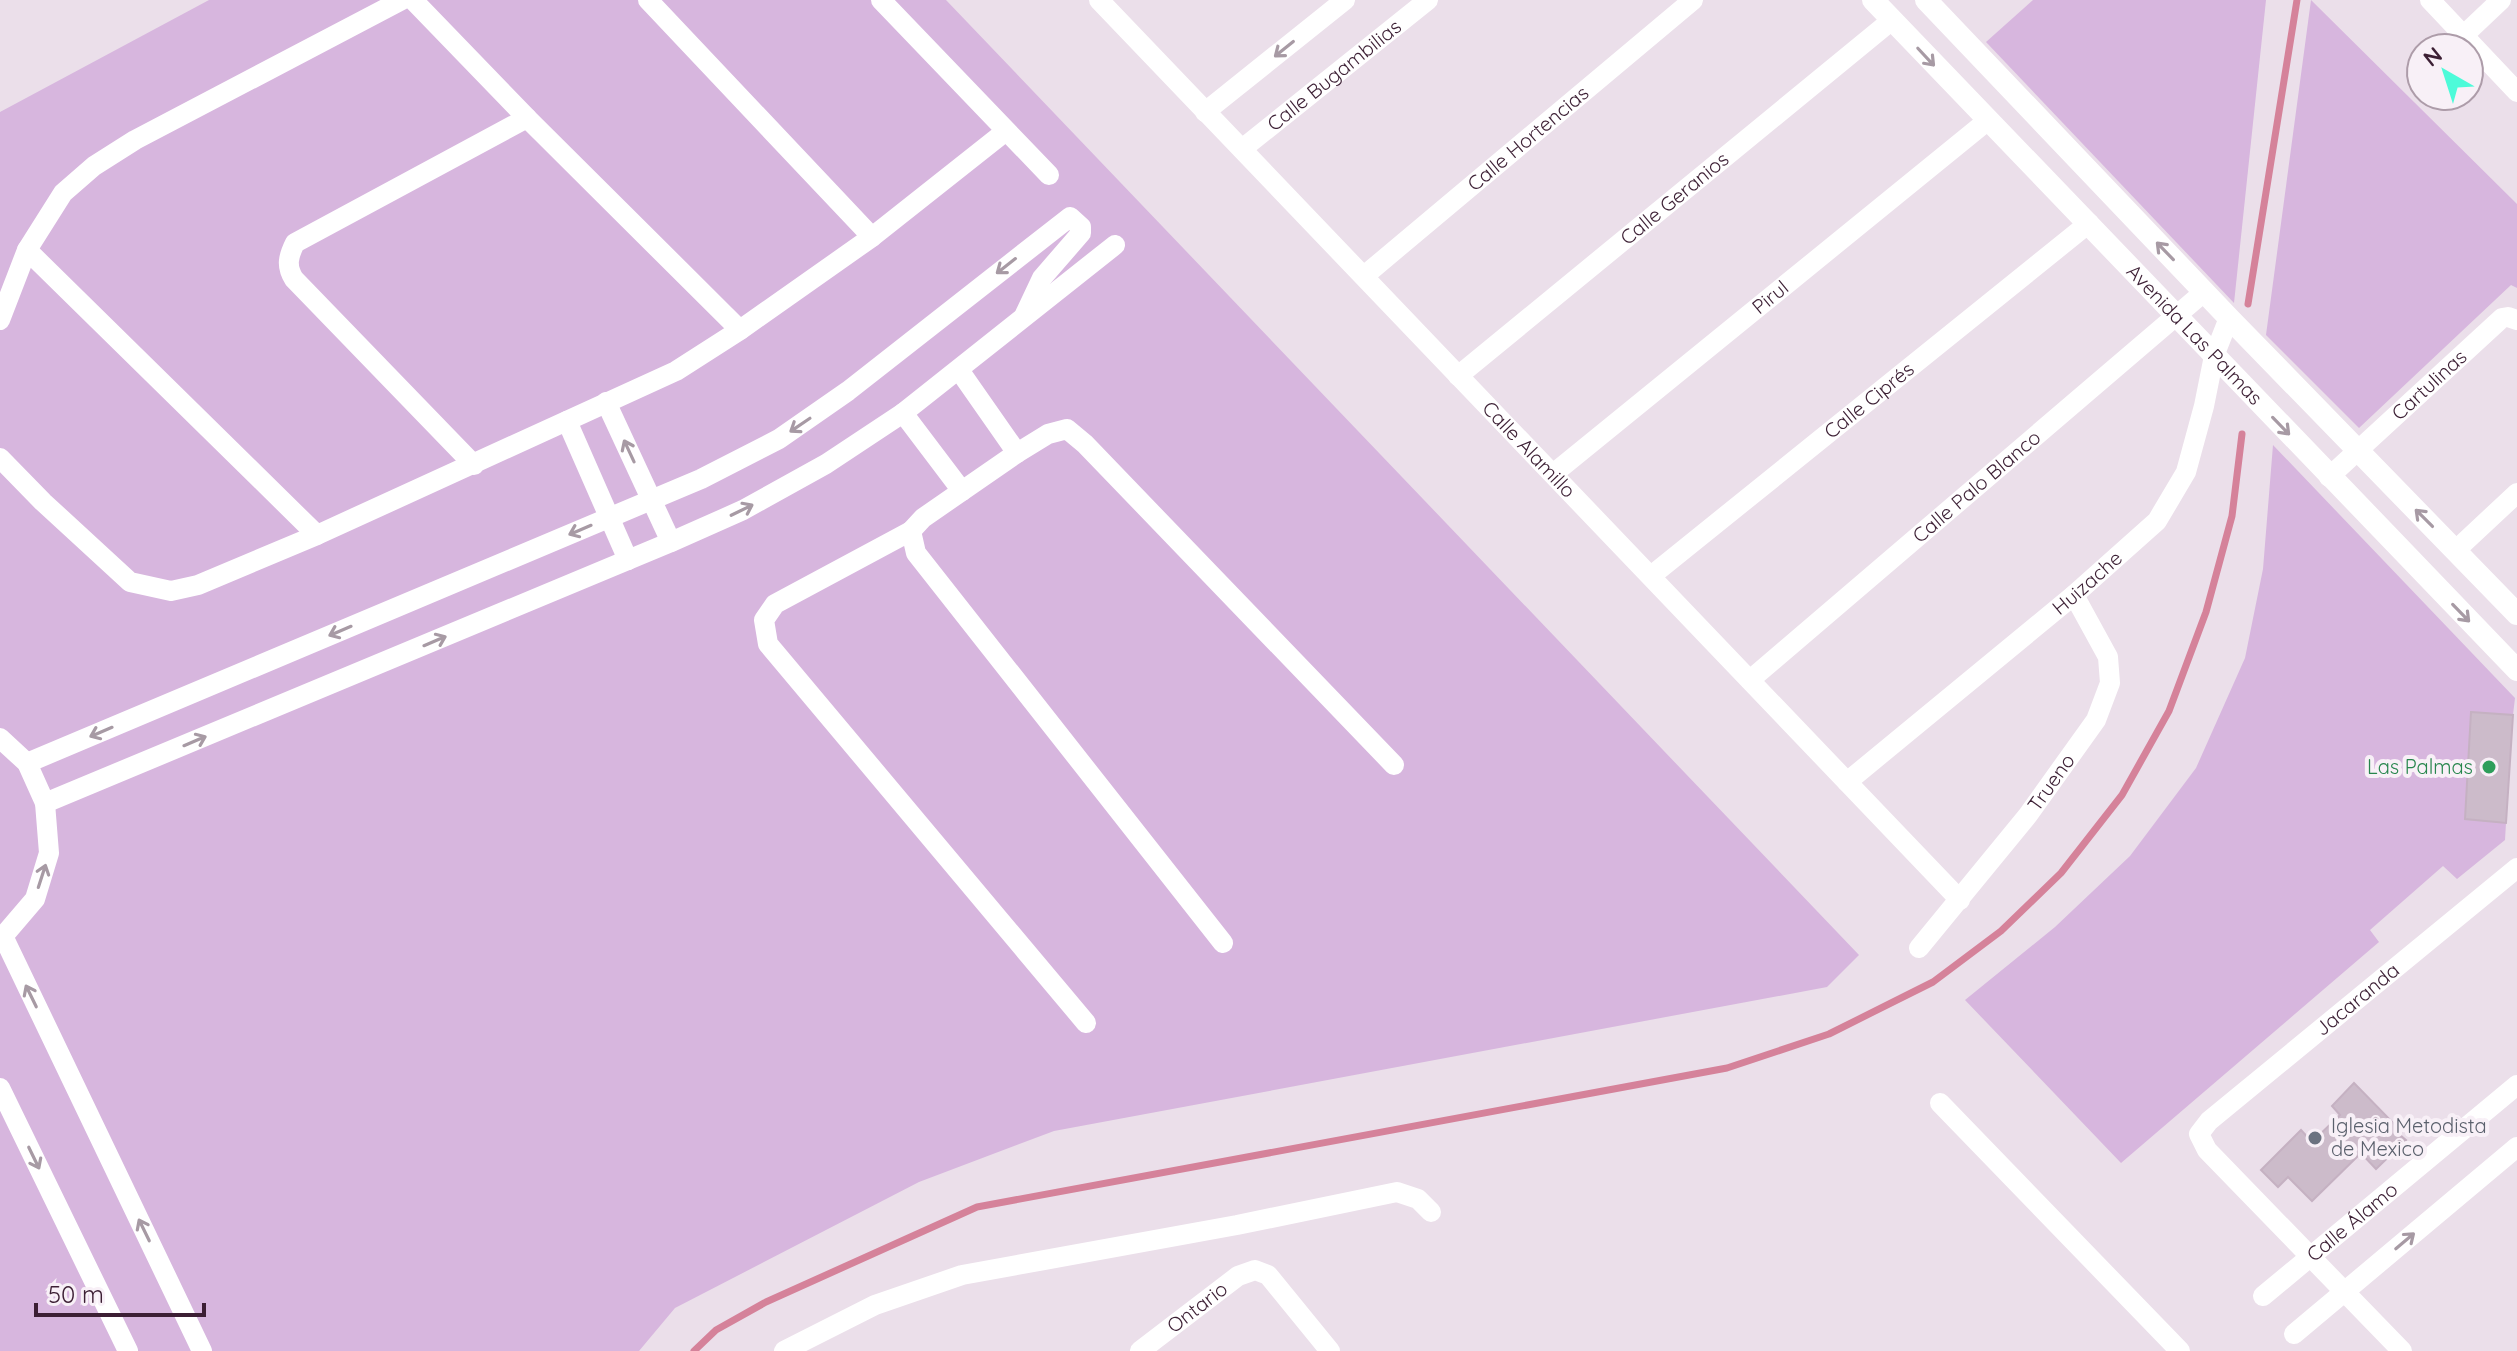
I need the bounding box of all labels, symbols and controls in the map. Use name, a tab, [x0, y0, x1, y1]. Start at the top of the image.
street label: Calle Bugambilias	[1262, 14, 1406, 136]
north arrow	[2405, 32, 2485, 112]
one-way arrow	[1274, 40, 1295, 58]
text: N	[2417, 40, 2448, 72]
one-way arrow	[1917, 47, 1936, 67]
street label: Calle Hortencias	[1462, 80, 1593, 196]
street label: Calle Geranios	[1615, 146, 1734, 250]
one-way arrow	[2156, 242, 2175, 261]
one-way arrow	[996, 258, 1017, 275]
street label: Avenida Las Palmas	[2122, 259, 2268, 410]
street label: Pirul	[1747, 275, 1793, 319]
street label: Cartulinas	[2386, 344, 2472, 425]
street label: Calle Ciprés	[1819, 356, 1919, 444]
street label: Calle Alamillo	[1477, 396, 1581, 503]
one-way arrow	[2271, 416, 2290, 436]
one-way arrow	[789, 417, 811, 433]
street label: Calle Palo Blanco	[1907, 424, 2045, 548]
one-way arrow	[621, 440, 636, 464]
one-way arrow	[729, 501, 753, 517]
one-way arrow	[2415, 509, 2434, 528]
one-way arrow	[568, 524, 593, 539]
street label: Huizache	[2047, 545, 2127, 620]
one-way arrow	[2452, 603, 2471, 623]
one-way arrow	[328, 625, 353, 639]
one-way arrow	[422, 632, 447, 647]
one-way arrow	[89, 725, 113, 740]
one-way arrow	[182, 732, 207, 747]
street label: Trueno	[2022, 748, 2080, 816]
place label: Las Palmas	[2367, 754, 2473, 779]
marker: Las Palmas	[2480, 758, 2498, 776]
one-way arrow	[36, 864, 50, 889]
street label: Jacaranda	[2310, 957, 2404, 1041]
one-way arrow	[23, 984, 38, 1008]
place label: Iglesia Metodista de Mexico	[2331, 1113, 2487, 1161]
marker: Iglesia Metodista de Mexico	[2306, 1129, 2324, 1147]
one-way arrow	[27, 1145, 42, 1169]
street label: Calle Álamo	[2301, 1176, 2403, 1267]
one-way arrow	[136, 1219, 151, 1243]
one-way arrow	[2394, 1232, 2414, 1250]
scale bar	[36, 1267, 204, 1317]
street label: Ontario	[1162, 1276, 1232, 1338]
text: 50 m	[48, 1279, 104, 1309]

